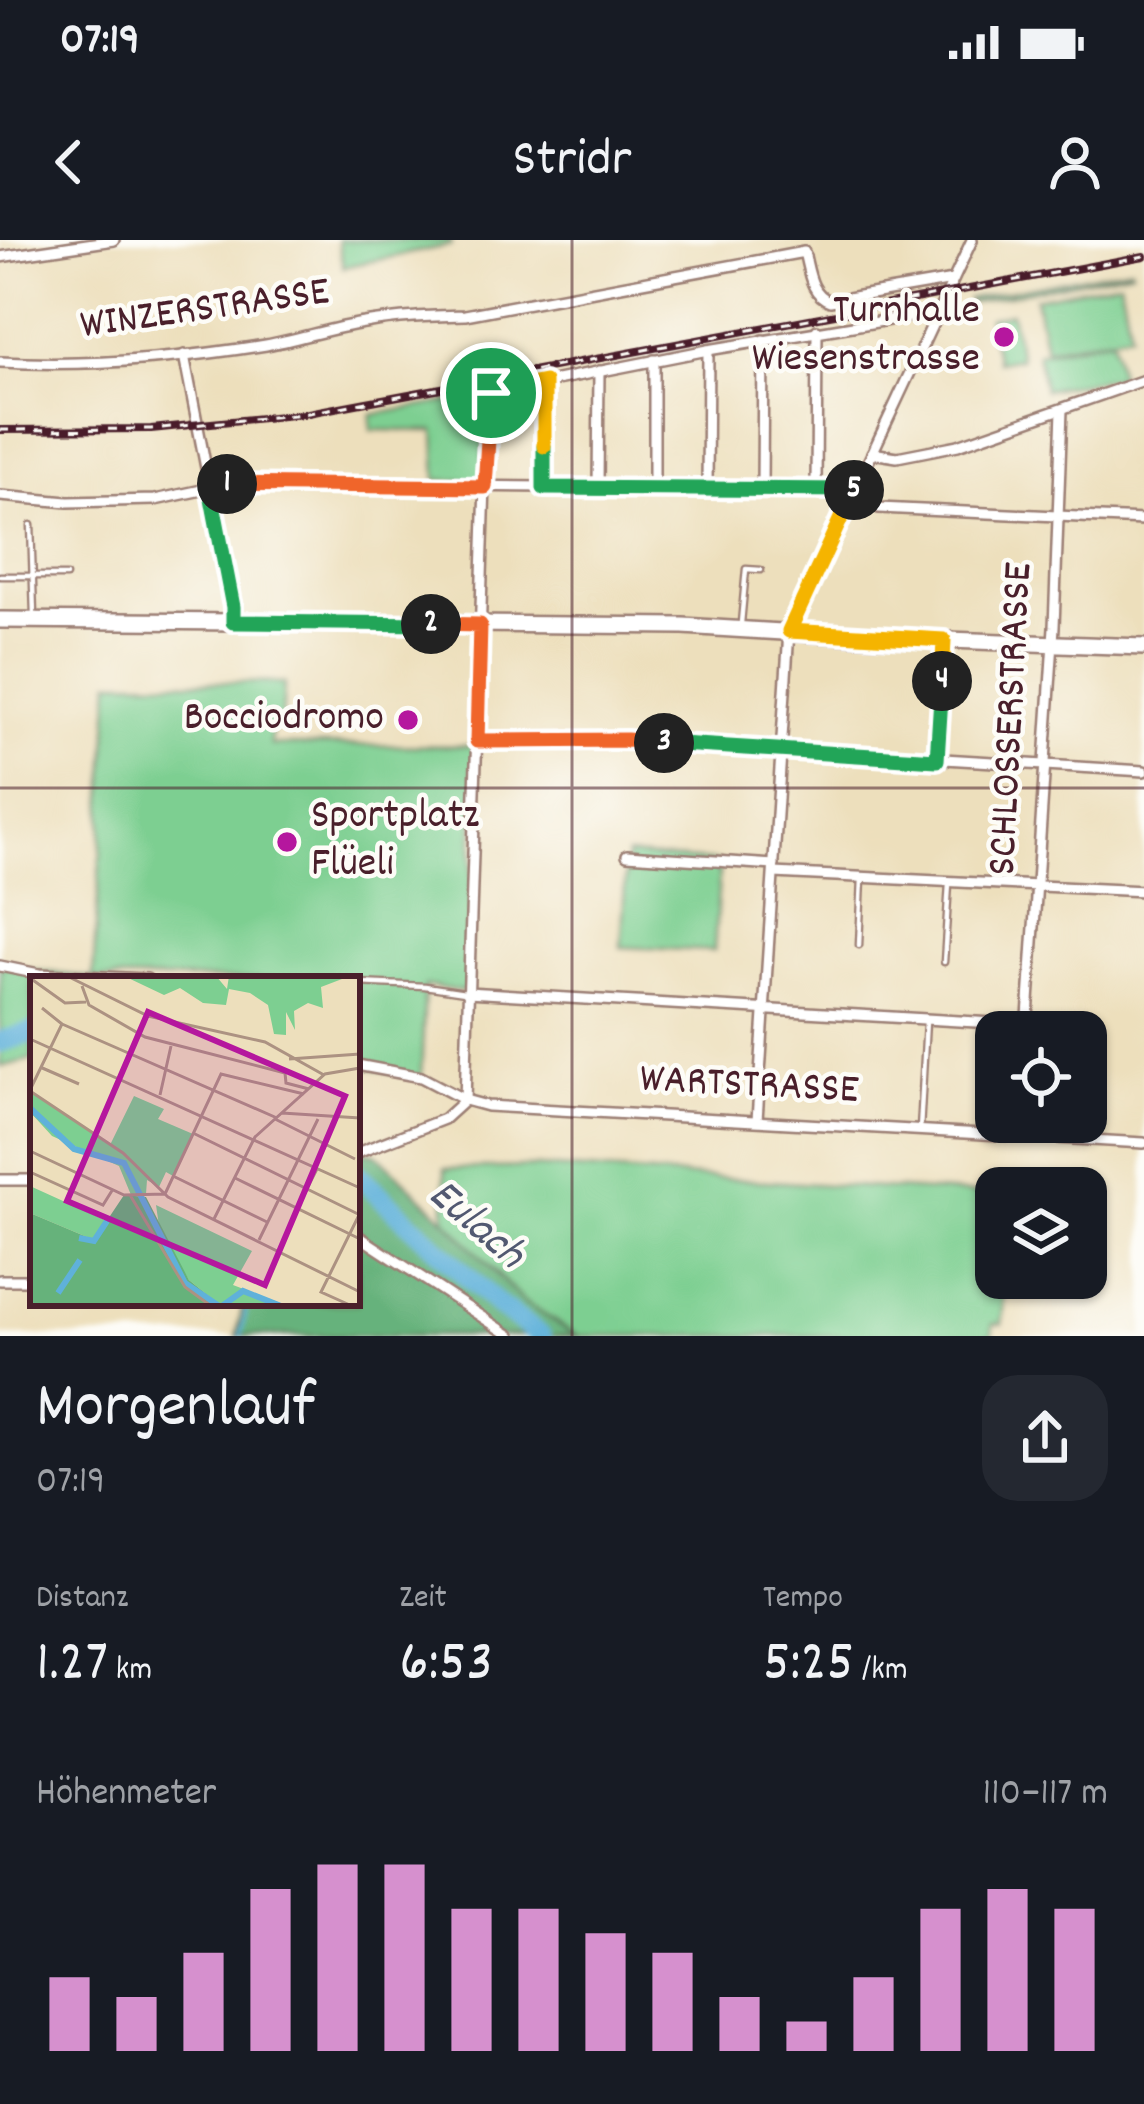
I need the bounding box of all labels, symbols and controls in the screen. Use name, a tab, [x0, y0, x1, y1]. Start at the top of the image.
text: 07:19	[60, 10, 140, 74]
text: Stridr	[512, 124, 632, 201]
icon: back	[36, 129, 102, 195]
icon: person	[1042, 129, 1108, 195]
street label: WINZERSTRASSE	[77, 264, 333, 358]
place label: Turnhalle Wiesenstrasse	[752, 283, 980, 391]
marker: Turnhalle Wiesenstrasse	[991, 324, 1017, 350]
pin	[440, 342, 542, 444]
icon: arrive	[458, 360, 524, 426]
pin: 1	[197, 454, 257, 514]
text: 1	[223, 460, 231, 507]
pin: 5	[824, 460, 884, 520]
text: 5	[846, 466, 862, 513]
street label: SCHLOSSERSTRASSE	[975, 561, 1051, 877]
pin: 2	[401, 594, 461, 654]
text: 2	[424, 600, 438, 647]
pin: 4	[912, 651, 972, 711]
text: 4	[935, 657, 949, 704]
place label: Bocciodromo	[184, 690, 384, 750]
marker: Bocciodromo	[395, 707, 421, 733]
pin: 3	[634, 713, 694, 773]
text: 3	[657, 719, 671, 766]
place label: Sportplatz Flüeli	[311, 788, 479, 896]
marker: Sportplatz Flüeli	[274, 829, 300, 855]
inset map	[30, 976, 360, 1306]
map controls	[975, 1011, 1107, 1299]
button: locate	[975, 1011, 1107, 1143]
street label: WARTSTRASSE	[638, 1051, 860, 1123]
water label: Eulach	[412, 1166, 539, 1287]
button: layers	[975, 1167, 1107, 1299]
text: Morgenlauf	[36, 1364, 315, 1458]
button: share	[982, 1375, 1108, 1501]
text: 07:19	[36, 1456, 105, 1511]
text: Distanz	[36, 1576, 128, 1623]
text: Zeit	[399, 1576, 447, 1623]
text: Tempo	[763, 1576, 843, 1623]
text: 1.27	[36, 1623, 108, 1709]
text: 6:53	[399, 1623, 493, 1709]
text: 5:25	[763, 1623, 854, 1709]
text: km	[108, 1648, 152, 1695]
text: /km	[854, 1648, 908, 1695]
text: Höhenmeter	[36, 1768, 216, 1823]
text: 110–117 m	[983, 1768, 1108, 1823]

